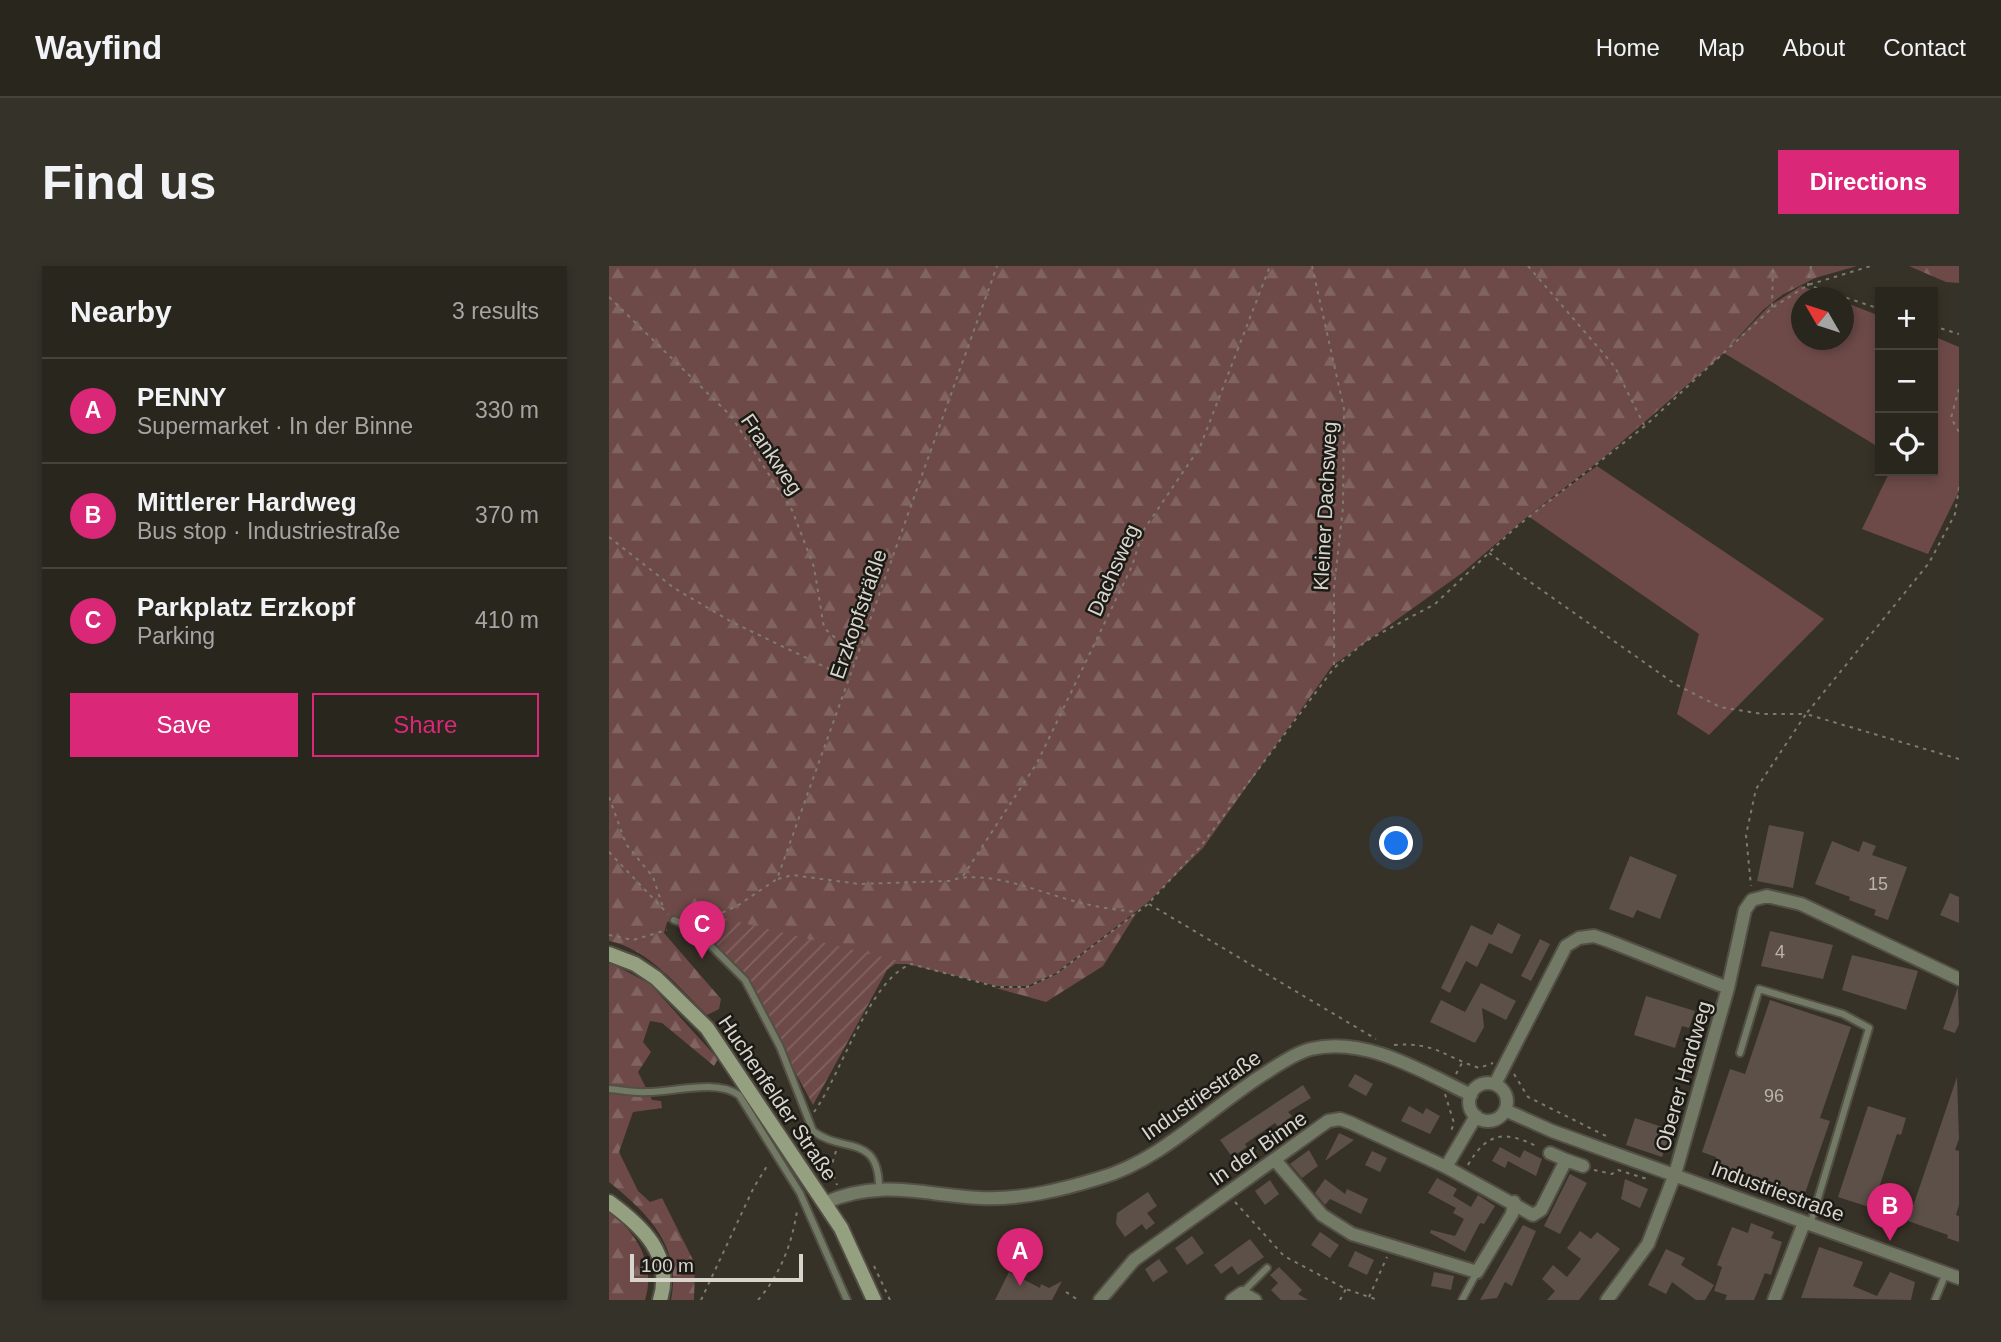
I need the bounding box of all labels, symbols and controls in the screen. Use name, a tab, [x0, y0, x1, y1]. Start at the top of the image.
text: Wayfind	[35, 29, 162, 66]
text: Home	[1596, 34, 1660, 61]
text: Map	[1698, 34, 1745, 61]
text: About	[1783, 34, 1845, 61]
text: Contact	[1883, 34, 1966, 61]
button: Directions	[1778, 150, 1959, 214]
text: Find us	[42, 155, 216, 209]
north arrow	[1791, 287, 1854, 350]
map controls	[1875, 287, 1938, 476]
button: +	[1875, 287, 1938, 350]
text: Nearby	[70, 295, 172, 328]
text: 3 results	[452, 298, 539, 324]
button: −	[1875, 350, 1938, 413]
text: PENNY	[137, 382, 227, 412]
text: A	[85, 397, 101, 423]
text: 330 m	[475, 397, 539, 423]
street label: Frankweg	[737, 409, 807, 499]
text: Supermarket · In der Binne	[137, 413, 413, 439]
button: locate	[1875, 413, 1938, 476]
street label: Kleiner Dachsweg	[1309, 421, 1341, 591]
text: Mittlerer Hardweg	[137, 487, 357, 517]
text: B	[85, 502, 101, 528]
text: 370 m	[475, 502, 539, 528]
text: Bus stop · Industriestraße	[137, 518, 400, 544]
street label: Dachsweg	[1083, 521, 1143, 619]
street label: Erzkopfsträßle	[825, 546, 891, 682]
text: Parkplatz Erzkopf	[137, 592, 355, 622]
text: C	[85, 607, 101, 633]
text: 410 m	[475, 607, 539, 633]
text: Parking	[137, 623, 215, 649]
button: Save	[70, 693, 298, 757]
button: Share	[312, 693, 539, 757]
your location	[1379, 826, 1413, 860]
house number: 15	[1868, 874, 1888, 894]
pin: C	[679, 901, 725, 959]
house number: 4	[1775, 942, 1785, 962]
street label: Oberer Hardweg	[1651, 998, 1715, 1154]
street label: Huchenfelder Straße	[714, 1011, 842, 1185]
street label: Industriestraße	[1137, 1045, 1265, 1145]
house number: 96	[1764, 1086, 1784, 1106]
street label: In der Binne	[1205, 1106, 1311, 1190]
street label: Industriestraße	[1708, 1156, 1848, 1226]
pin: B	[1867, 1183, 1913, 1241]
pin: A	[997, 1228, 1043, 1286]
scale bar	[630, 1251, 803, 1283]
text: 100 m	[641, 1255, 694, 1276]

